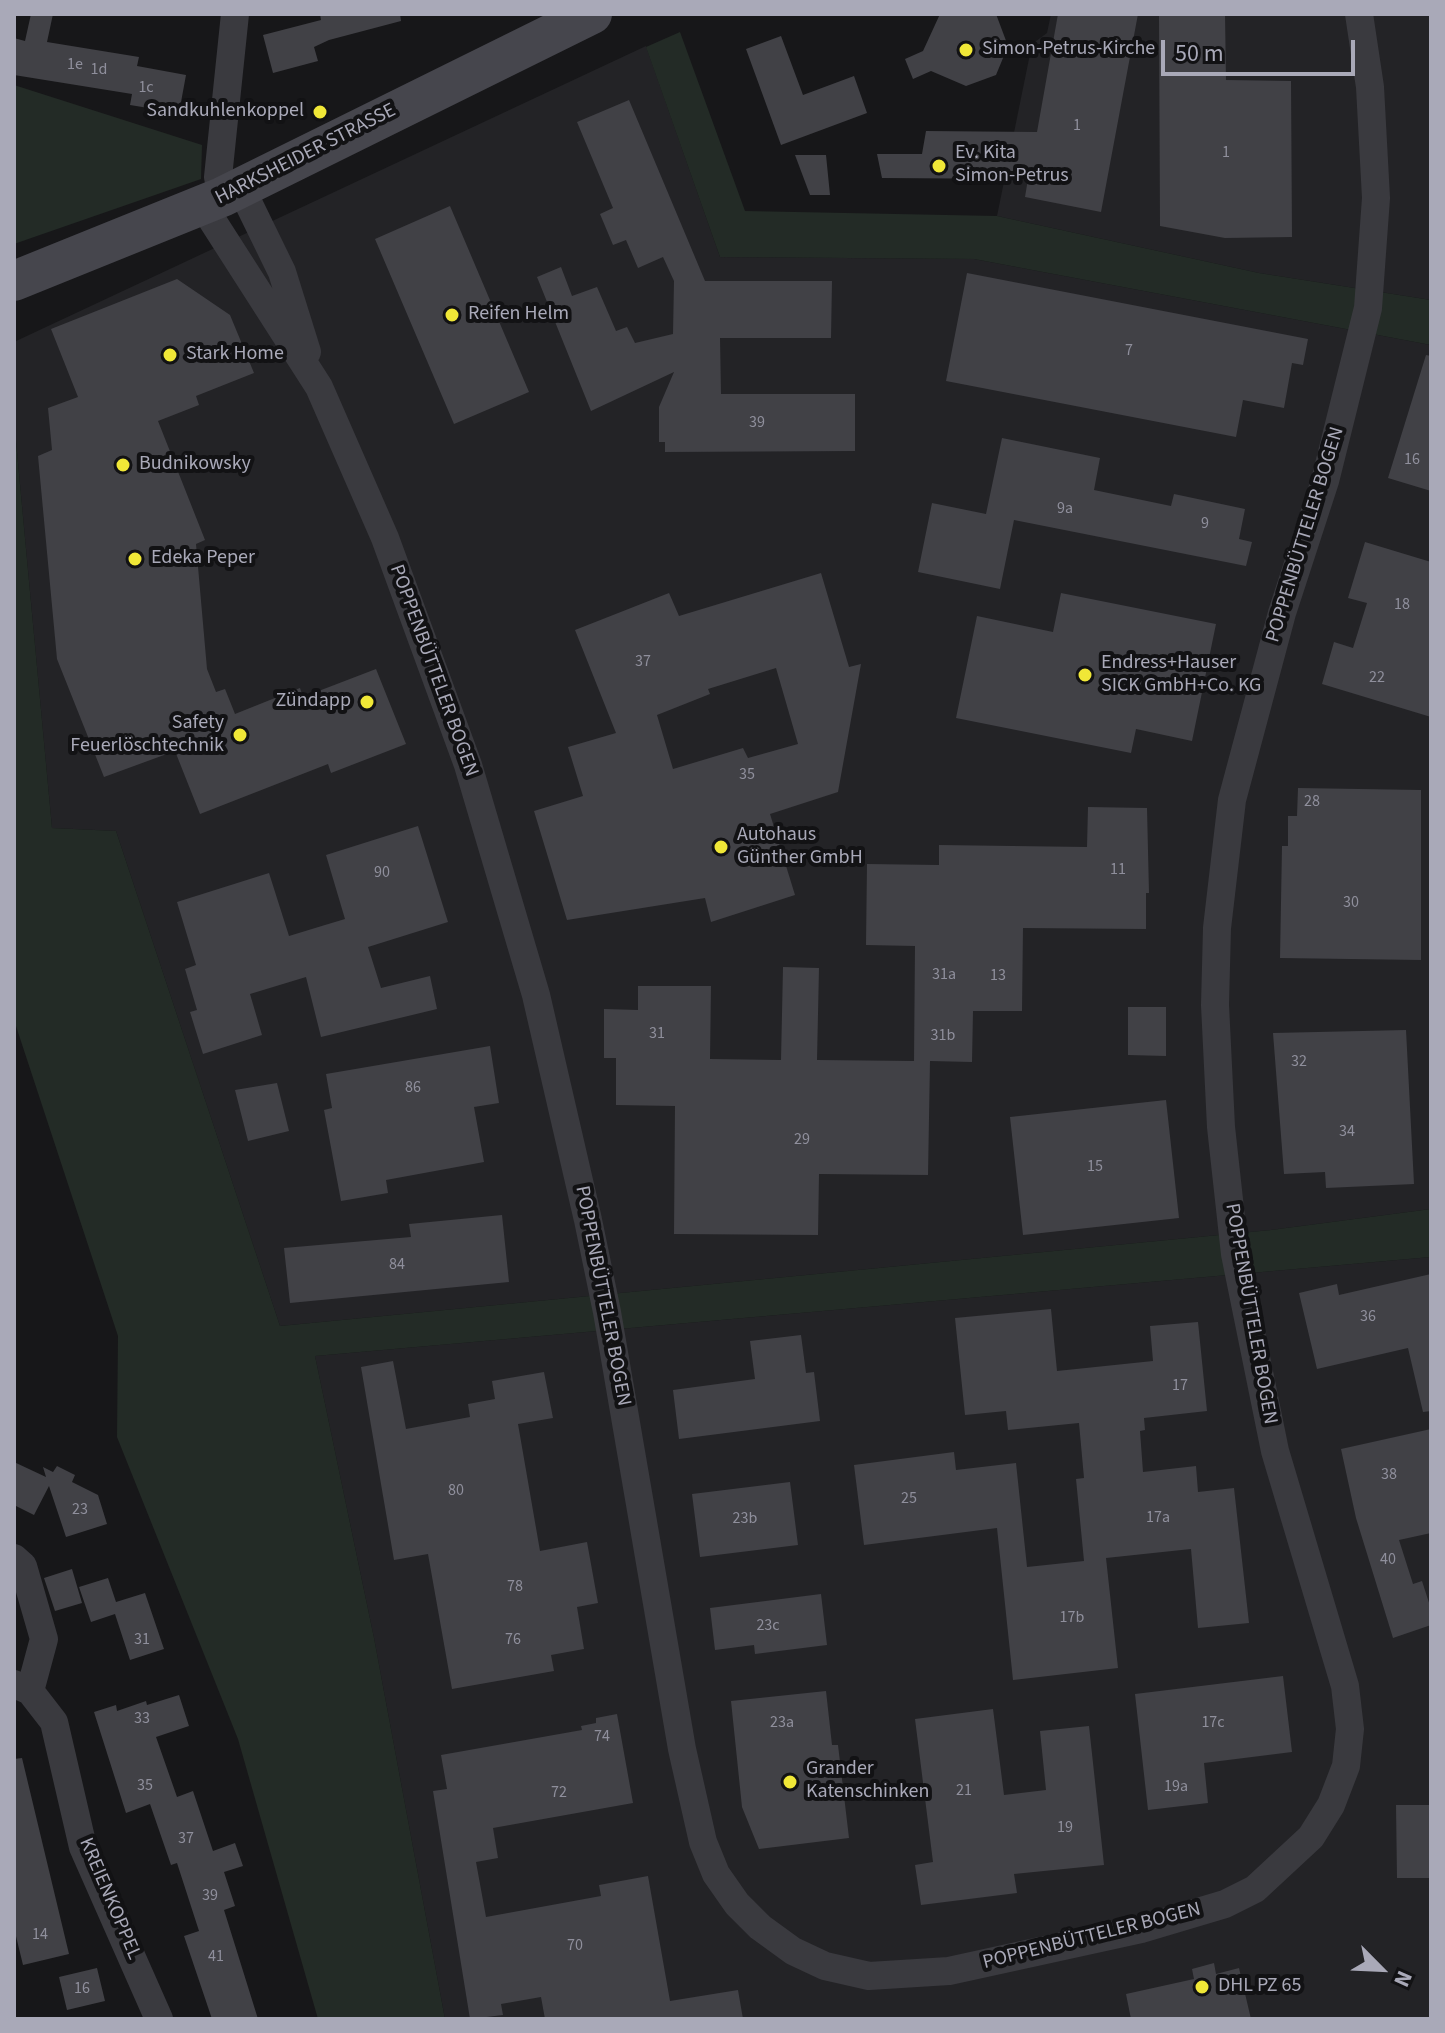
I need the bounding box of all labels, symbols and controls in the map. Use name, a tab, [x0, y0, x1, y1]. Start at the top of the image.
scale bar	[1165, 24, 1359, 74]
text: 50 m	[1175, 36, 1224, 71]
place label: Simon-Petrus-Kirche	[982, 38, 1155, 62]
marker: Simon-Petrus-Kirche	[957, 41, 975, 59]
house number: 1e	[67, 55, 83, 75]
house number: 1d	[91, 60, 107, 80]
house number: 1c	[138, 78, 154, 98]
street label: HARKSHEIDER STRASSE	[212, 99, 400, 211]
place label: Sandkuhlenkoppel	[146, 100, 304, 124]
marker: Sandkuhlenkoppel	[311, 103, 329, 121]
house number: 1	[1073, 116, 1081, 136]
place label: Ev. Kita Simon-Petrus	[955, 142, 1069, 189]
house number: 1	[1222, 143, 1230, 163]
marker: Ev. Kita Simon-Petrus	[930, 157, 948, 175]
place label: Reifen Helm	[468, 303, 569, 327]
marker: Reifen Helm	[443, 306, 461, 324]
house number: 7	[1125, 341, 1133, 361]
place label: Stark Home	[186, 343, 284, 367]
marker: Stark Home	[161, 346, 179, 364]
house number: 39	[749, 413, 765, 433]
street label: POPPENBÜTTELER BOGEN	[1262, 424, 1350, 646]
house number: 16	[1404, 450, 1420, 470]
place label: Budnikowsky	[139, 453, 251, 477]
marker: Budnikowsky	[114, 456, 132, 474]
house number: 9a	[1057, 499, 1073, 519]
house number: 9	[1201, 514, 1209, 534]
place label: Edeka Peper	[151, 547, 255, 571]
marker: Edeka Peper	[126, 550, 144, 568]
street label: POPPENBÜTTELER BOGEN	[383, 562, 483, 780]
house number: 18	[1394, 595, 1410, 615]
house number: 37	[635, 652, 651, 672]
place label: Endress+Hauser SICK GmbH+Co. KG	[1101, 652, 1261, 699]
marker: Endress+Hauser SICK GmbH+Co. KG	[1076, 666, 1094, 684]
house number: 22	[1369, 668, 1385, 688]
place label: Zündapp	[275, 690, 351, 714]
marker: Zündapp	[358, 693, 376, 711]
place label: Safety Feuerlöschtechnik	[70, 712, 224, 759]
marker: Safety Feuerlöschtechnik	[231, 726, 249, 744]
house number: 35	[739, 765, 755, 785]
house number: 28	[1304, 792, 1320, 812]
place label: Autohaus Günther GmbH	[737, 824, 863, 871]
marker: Autohaus Günther GmbH	[712, 838, 730, 856]
house number: 11	[1110, 860, 1126, 880]
house number: 90	[374, 863, 390, 883]
house number: 30	[1343, 893, 1359, 913]
house number: 31a	[932, 965, 956, 985]
house number: 13	[990, 966, 1006, 986]
house number: 31	[649, 1024, 665, 1044]
house number: 31b	[931, 1026, 955, 1046]
house number: 32	[1291, 1052, 1307, 1072]
house number: 86	[405, 1078, 421, 1098]
house number: 34	[1339, 1122, 1355, 1142]
house number: 29	[794, 1130, 810, 1150]
house number: 15	[1087, 1157, 1103, 1177]
street label: POPPENBÜTTELER BOGEN	[569, 1184, 635, 1408]
street label: POPPENBÜTTELER BOGEN	[1219, 1202, 1281, 1426]
house number: 84	[389, 1255, 405, 1275]
house number: 36	[1360, 1307, 1376, 1327]
house number: 17	[1172, 1376, 1188, 1396]
house number: 38	[1381, 1465, 1397, 1485]
house number: 80	[448, 1481, 464, 1501]
house number: 25	[901, 1489, 917, 1509]
house number: 23	[72, 1500, 88, 1520]
house number: 17a	[1146, 1508, 1170, 1528]
house number: 23b	[733, 1509, 757, 1529]
house number: 40	[1380, 1550, 1396, 1570]
house number: 78	[507, 1577, 523, 1597]
house number: 17b	[1060, 1608, 1084, 1628]
house number: 23c	[756, 1616, 780, 1636]
house number: 31	[134, 1630, 150, 1650]
house number: 76	[505, 1630, 521, 1650]
house number: 33	[134, 1709, 150, 1729]
house number: 23a	[770, 1713, 794, 1733]
house number: 17c	[1201, 1713, 1225, 1733]
house number: 74	[594, 1727, 610, 1747]
place label: Grander Katenschinken	[806, 1758, 929, 1805]
marker: Grander Katenschinken	[781, 1773, 799, 1791]
house number: 35	[137, 1776, 153, 1796]
house number: 19a	[1164, 1777, 1188, 1797]
house number: 21	[956, 1781, 972, 1801]
house number: 72	[551, 1783, 567, 1803]
house number: 19	[1057, 1818, 1073, 1838]
house number: 37	[178, 1829, 194, 1849]
street label: KREIENKOPPEL	[73, 1835, 145, 1963]
house number: 39	[202, 1886, 218, 1906]
street label: POPPENBÜTTELER BOGEN	[980, 1898, 1204, 1976]
house number: 14	[32, 1925, 48, 1945]
north arrow	[1341, 1929, 1421, 2009]
house number: 70	[567, 1936, 583, 1956]
house number: 41	[208, 1947, 224, 1967]
text: N	[1385, 1966, 1421, 1992]
place label: DHL PZ 65	[1218, 1975, 1301, 1999]
marker: DHL PZ 65	[1193, 1978, 1211, 1996]
house number: 16	[74, 1979, 90, 1999]

